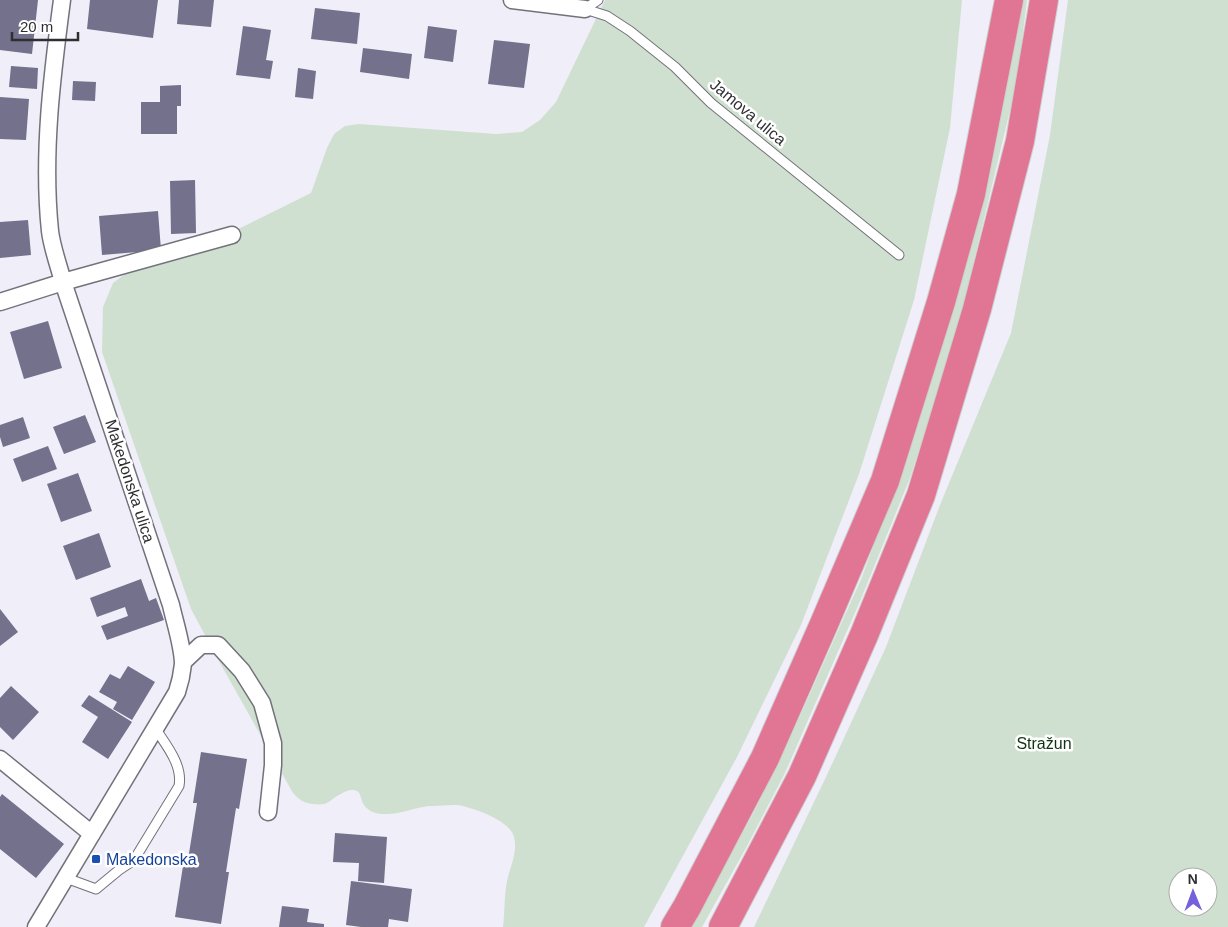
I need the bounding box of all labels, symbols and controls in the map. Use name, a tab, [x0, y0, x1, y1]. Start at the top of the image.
scale bar	[12, 10, 79, 42]
text: 20 m	[20, 18, 53, 35]
street label: Jamova ulica	[707, 75, 789, 149]
street label: Makedonska ulica	[102, 417, 158, 545]
park label: Stražun	[1016, 735, 1072, 752]
place label: Makedonska	[106, 851, 197, 868]
marker: Makedonska	[90, 853, 102, 865]
north arrow	[1168, 867, 1218, 917]
text: N	[1188, 871, 1198, 887]

